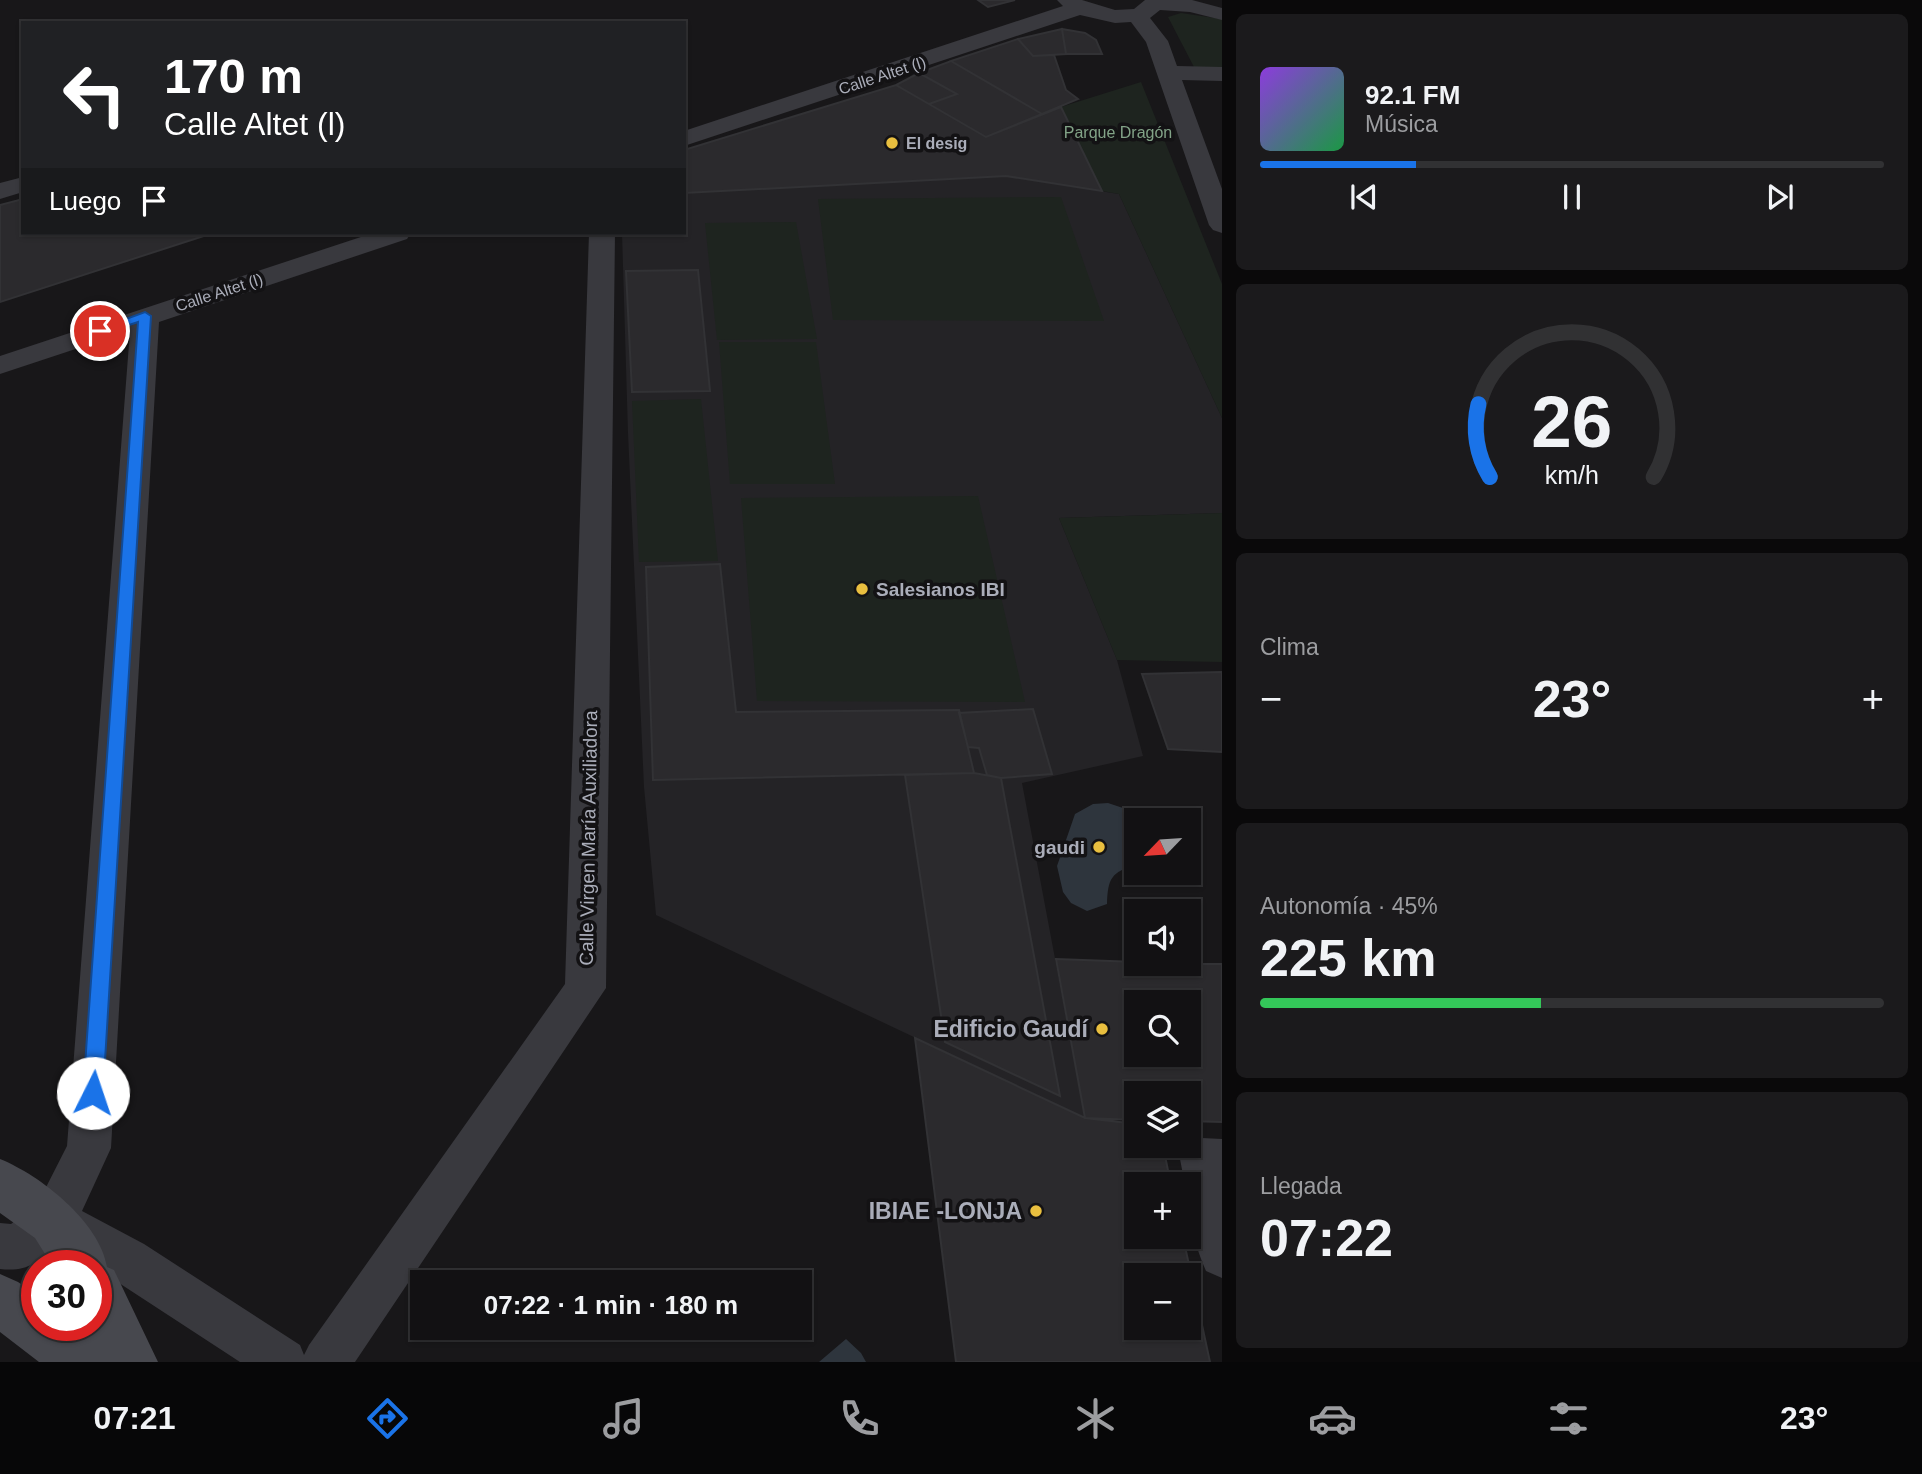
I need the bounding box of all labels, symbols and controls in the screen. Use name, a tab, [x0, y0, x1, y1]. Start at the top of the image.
icon: left	[49, 49, 140, 140]
text: 170 m	[164, 49, 303, 103]
street label: Calle Altet (l)	[836, 53, 928, 98]
text: 92.1 FM	[1365, 80, 1460, 110]
text: Calle Altet (l)	[164, 106, 345, 142]
text: Música	[1365, 111, 1438, 137]
park label: Parque Dragón	[1064, 124, 1172, 141]
marker: El desig	[884, 135, 900, 151]
place label: El desig	[906, 135, 967, 152]
icon: previous	[1345, 178, 1383, 216]
icon: pause	[1553, 178, 1591, 216]
icon: next	[1761, 178, 1799, 216]
icon: arrive	[135, 182, 173, 220]
text: Luego	[49, 186, 121, 216]
street label: Calle Altet (l)	[173, 270, 265, 315]
pin	[70, 301, 130, 361]
icon: arrive	[81, 312, 119, 350]
text: 26	[1532, 382, 1612, 463]
text: km/h	[1545, 461, 1599, 489]
place label: Salesianos IBI	[876, 579, 1005, 600]
marker: Salesianos IBI	[854, 581, 870, 597]
text: Clima	[1260, 634, 1319, 660]
text: 23°	[1533, 670, 1611, 728]
text: −	[1260, 678, 1282, 720]
text: +	[1862, 678, 1884, 720]
street label: Calle Virgen María Auxiliadora	[576, 710, 601, 966]
north arrow	[1124, 808, 1200, 886]
map controls	[1124, 808, 1201, 1340]
place label: gaudi	[1034, 837, 1085, 858]
marker: gaudi	[1091, 839, 1107, 855]
text: Autonomía · 45%	[1260, 893, 1438, 919]
button: sound	[1124, 899, 1201, 976]
text: 225 km	[1260, 929, 1436, 987]
button: search	[1124, 990, 1201, 1067]
place label: Edificio Gaudí	[933, 1016, 1090, 1042]
marker: Edificio Gaudí	[1094, 1021, 1110, 1037]
position arrow	[56, 1056, 130, 1130]
button: layers	[1124, 1081, 1201, 1158]
button: +	[1124, 1172, 1201, 1249]
text: Llegada	[1260, 1173, 1342, 1199]
place label: IBIAE -LONJA	[869, 1198, 1022, 1224]
marker: IBIAE -LONJA	[1028, 1203, 1044, 1219]
text: 07:22	[1260, 1209, 1393, 1267]
speed limit sign: 30	[21, 1250, 112, 1341]
button: −	[1124, 1263, 1201, 1340]
text: 07:22 · 1 min · 180 m	[484, 1290, 738, 1320]
icon: directions	[363, 1394, 412, 1443]
icon: music	[599, 1394, 648, 1443]
icon: phone	[835, 1394, 884, 1443]
icon: climate	[1071, 1394, 1120, 1443]
icon: car	[1308, 1394, 1357, 1443]
icon: filters	[1544, 1394, 1593, 1443]
text: 07:21	[94, 1400, 175, 1436]
text: 23°	[1780, 1400, 1828, 1436]

